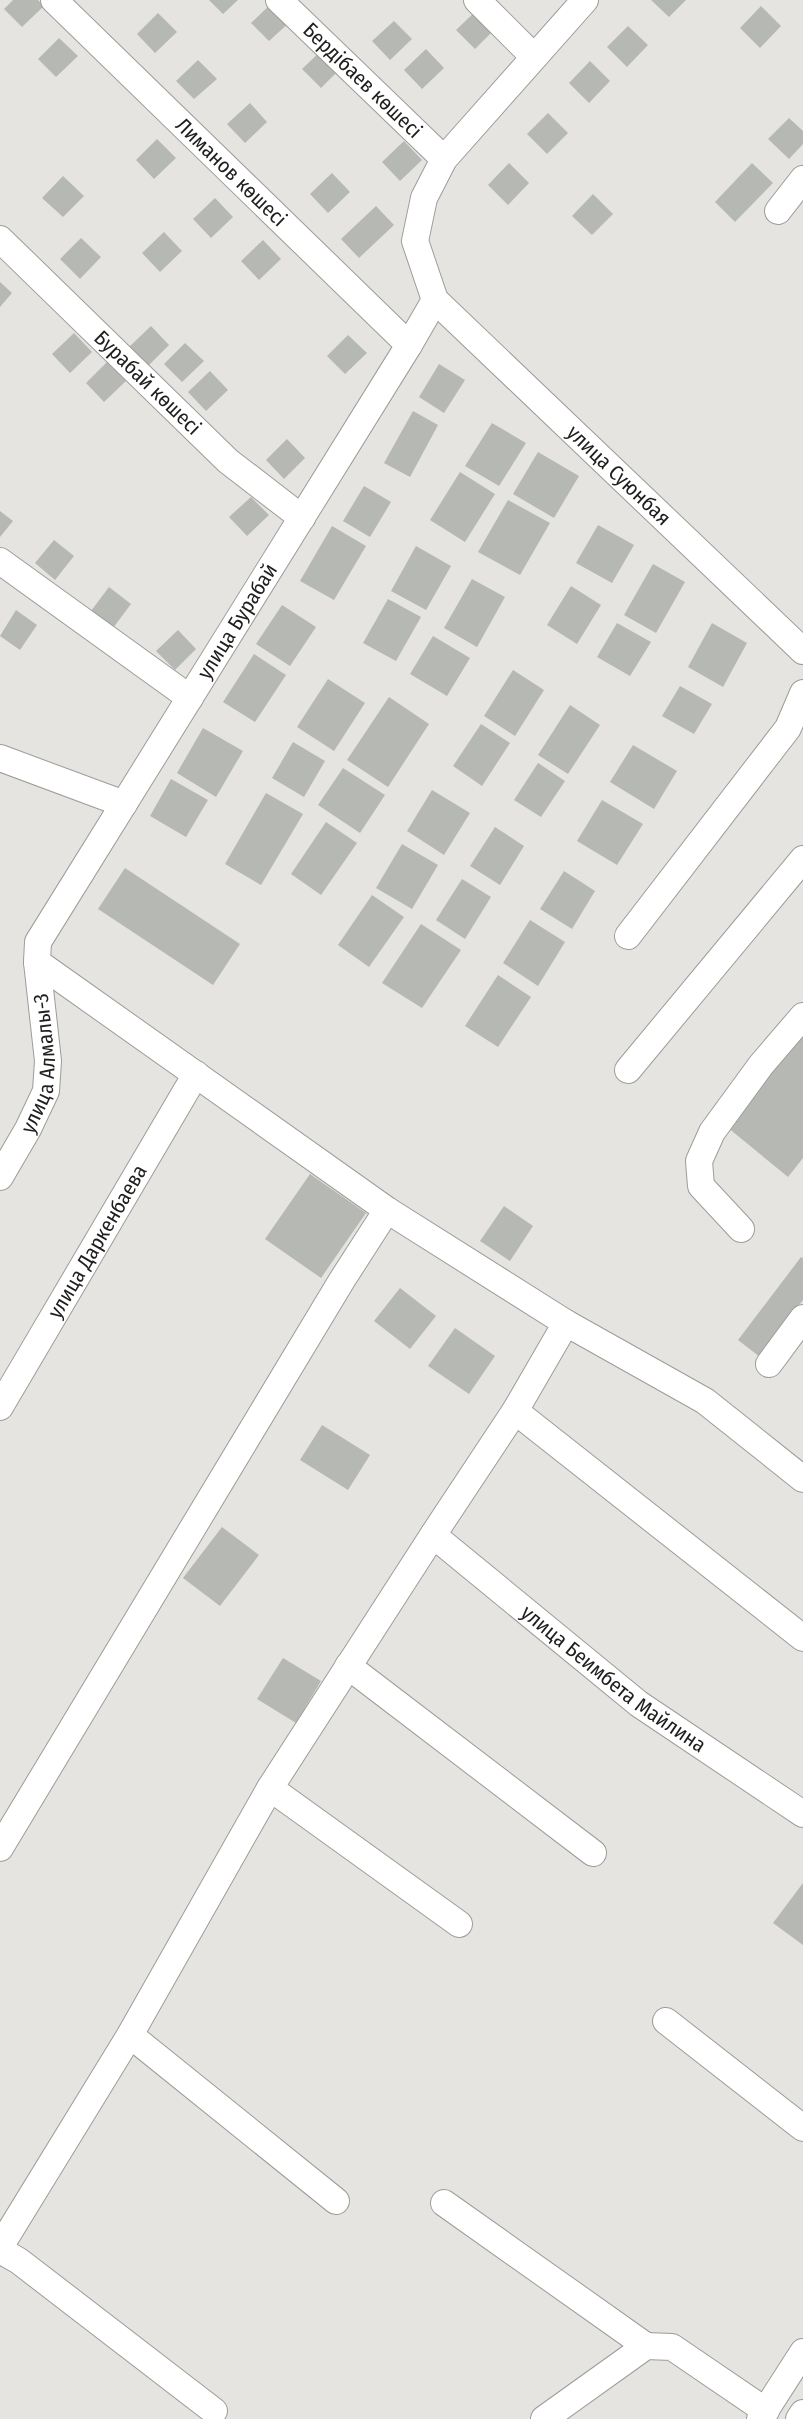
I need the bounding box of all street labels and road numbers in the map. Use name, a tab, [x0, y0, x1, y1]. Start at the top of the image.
street label: Бердібаев көшесі	[297, 17, 428, 144]
street label: Лиманов көшесі	[170, 112, 292, 232]
street label: Бурабай көшесі	[89, 325, 207, 441]
street label: улица Суюнбая	[561, 420, 676, 531]
street label: улица Бурабай	[192, 559, 283, 684]
street label: улица Алмалы-3	[15, 992, 61, 1137]
street label: улица Даркенбаева	[42, 1160, 153, 1323]
street label: улица Беимбета Майлина	[516, 1599, 711, 1758]

